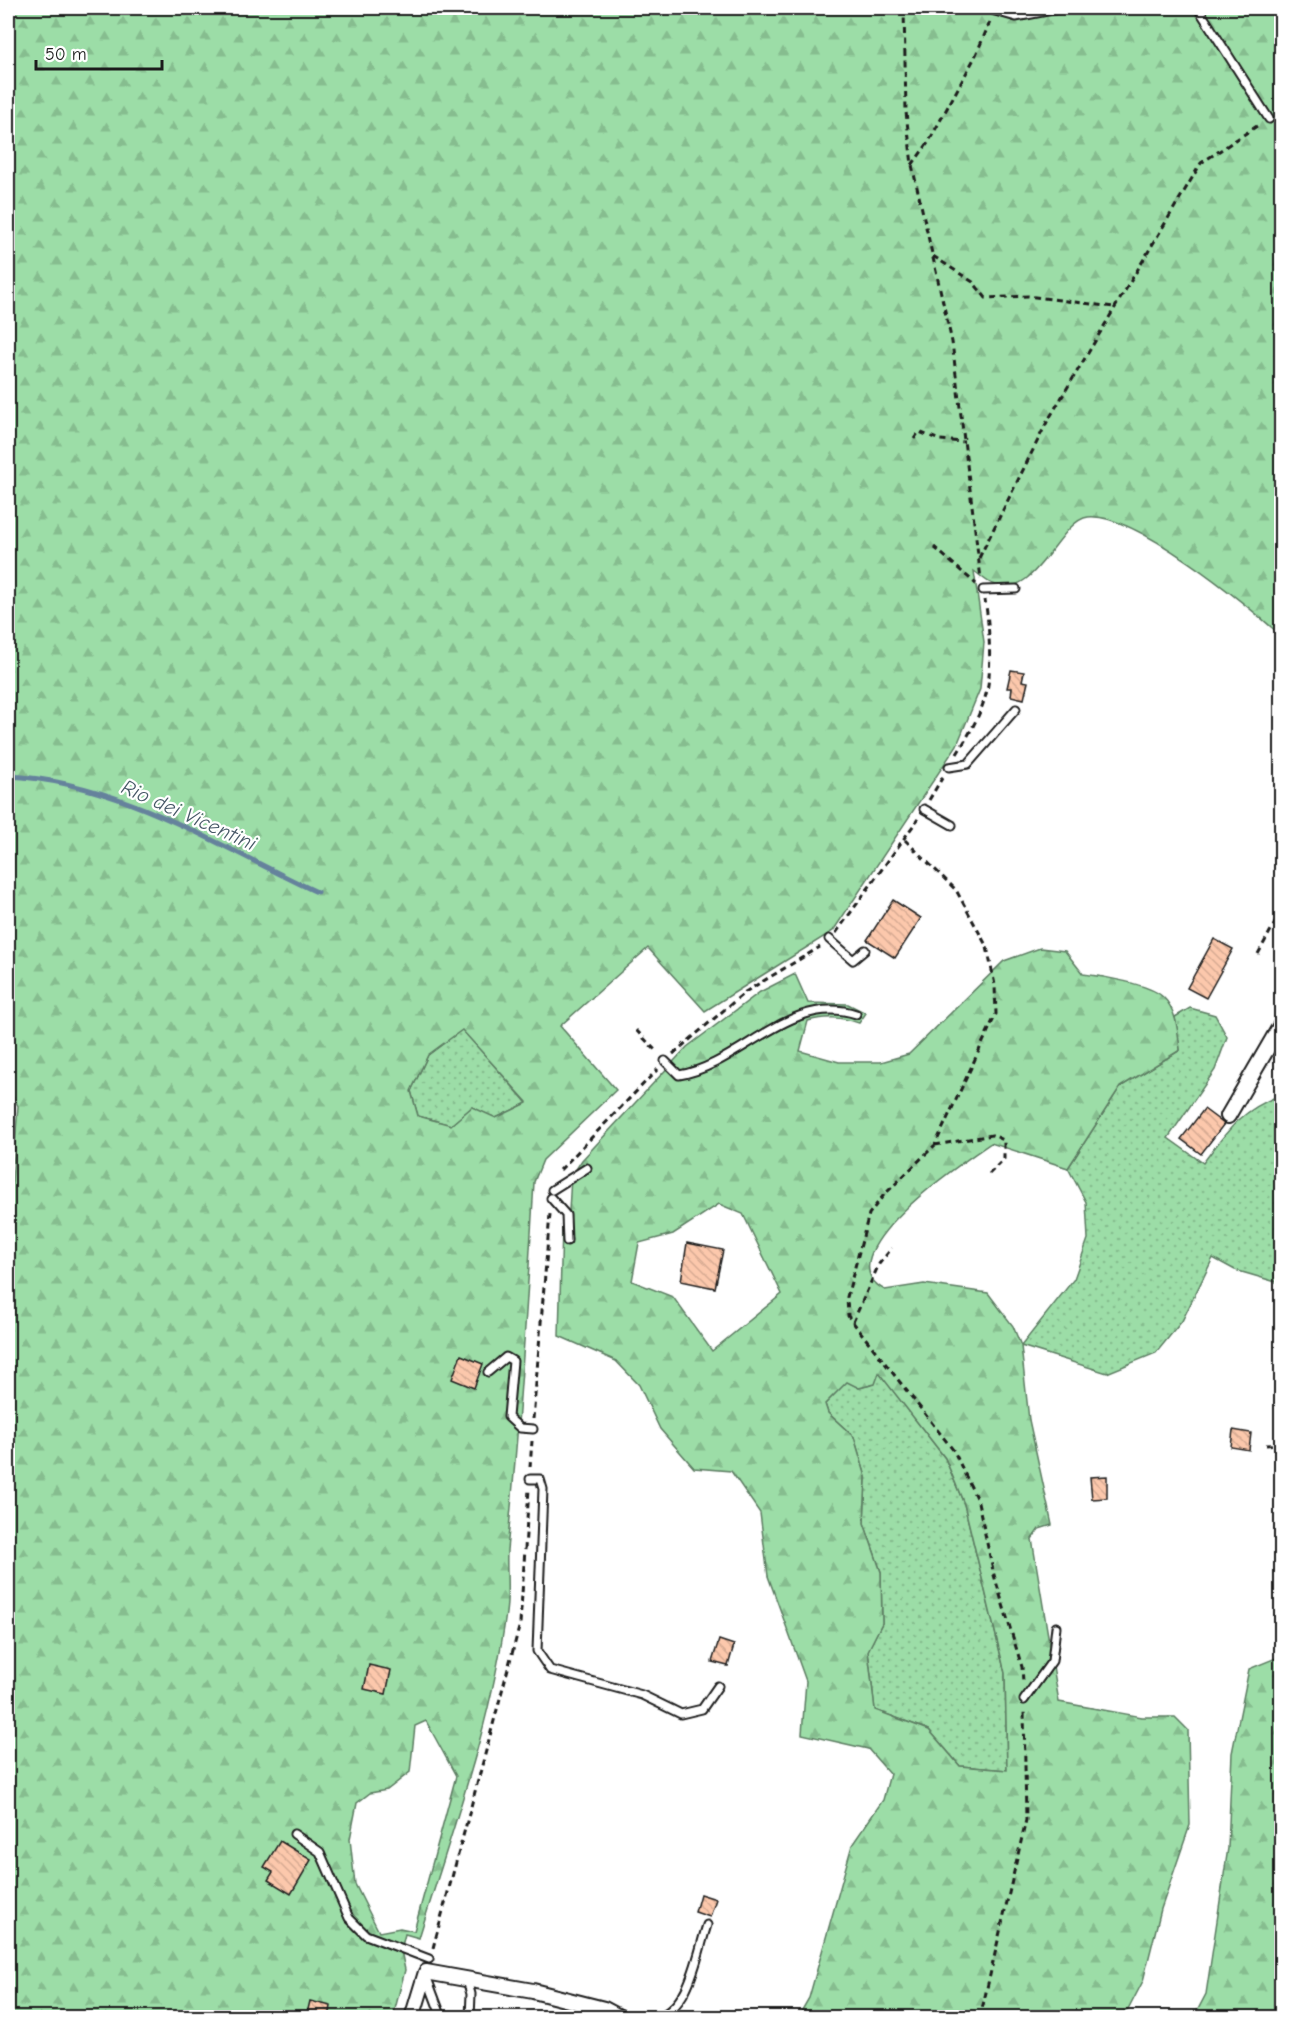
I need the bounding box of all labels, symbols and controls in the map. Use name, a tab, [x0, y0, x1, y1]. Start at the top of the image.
scale bar	[36, 33, 162, 71]
text: 50 m	[45, 44, 87, 65]
water label: Rio dei Vicentini	[118, 775, 260, 855]

